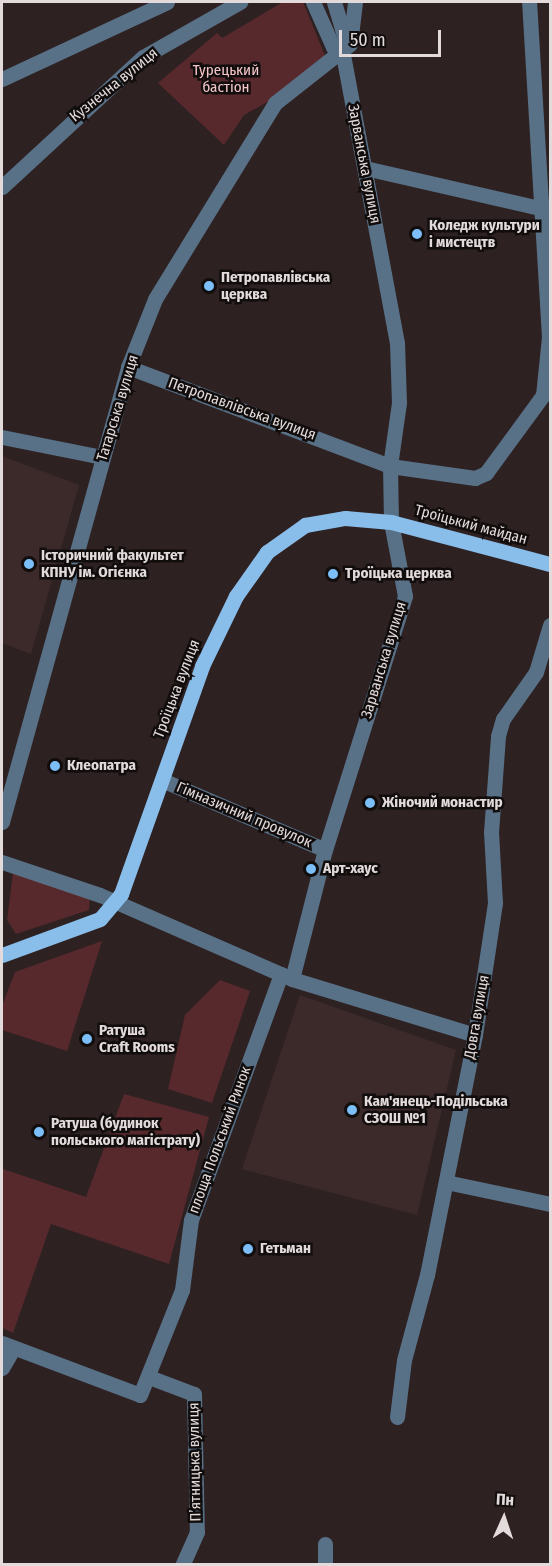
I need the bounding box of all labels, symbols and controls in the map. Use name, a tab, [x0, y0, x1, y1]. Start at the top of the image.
scale bar	[342, 18, 444, 56]
text: 50 m	[350, 29, 386, 51]
street label: Кузнечна вулиця	[66, 44, 162, 126]
park label: Турецький бастіон	[193, 61, 259, 96]
street label: Зарванська вулиця	[344, 103, 384, 225]
place label: Коледж культури і мистецтв	[429, 216, 540, 251]
marker: Коледж культури і мистецтв	[410, 227, 424, 241]
place label: Петропавлівська церква	[221, 268, 330, 303]
marker: Петропавлівська церква	[202, 279, 216, 293]
street label: Татарська вулиця	[93, 353, 143, 463]
street label: Петропавлівська вулиця	[166, 374, 318, 444]
street label: Троїцький майдан	[413, 501, 529, 549]
place label: Історичний факультет КПНУ ім. Огієнка	[41, 546, 184, 581]
marker: Історичний факультет КПНУ ім. Огієнка	[22, 557, 36, 571]
place label: Троїцька церква	[345, 565, 452, 583]
marker: Троїцька церква	[326, 567, 340, 581]
street label: Зарванська вулиця	[358, 599, 410, 721]
street label: Троїцька вулиця	[150, 637, 204, 741]
place label: Клеопатра	[67, 757, 136, 775]
marker: Клеопатра	[48, 759, 62, 773]
street label: Гімназичний провулок	[174, 778, 314, 852]
place label: Жіночий монастир	[382, 794, 503, 812]
marker: Жіночий монастир	[363, 796, 377, 810]
place label: Арт-хаус	[323, 860, 378, 878]
marker: Арт-хаус	[304, 862, 318, 876]
street label: Довга вулиця	[461, 974, 493, 1060]
place label: Ратуша Craft Rooms	[99, 1021, 175, 1056]
marker: Ратуша Craft Rooms	[80, 1032, 94, 1046]
street label: площа Польський Ринок	[185, 1064, 255, 1216]
place label: Кам'янець-Подільська СЗОШ №1	[364, 1092, 508, 1127]
marker: Кам'янець-Подільська СЗОШ №1	[345, 1103, 359, 1117]
place label: Ратуша (будинок польського магістрату)	[51, 1114, 200, 1149]
marker: Ратуша (будинок польського магістрату)	[32, 1125, 46, 1139]
place label: Гетьман	[260, 1240, 311, 1258]
marker: Гетьман	[241, 1242, 255, 1256]
street label: Пʼятницька вулиця	[185, 1402, 205, 1522]
north arrow	[474, 1488, 534, 1548]
text: Пн	[495, 1490, 515, 1509]

